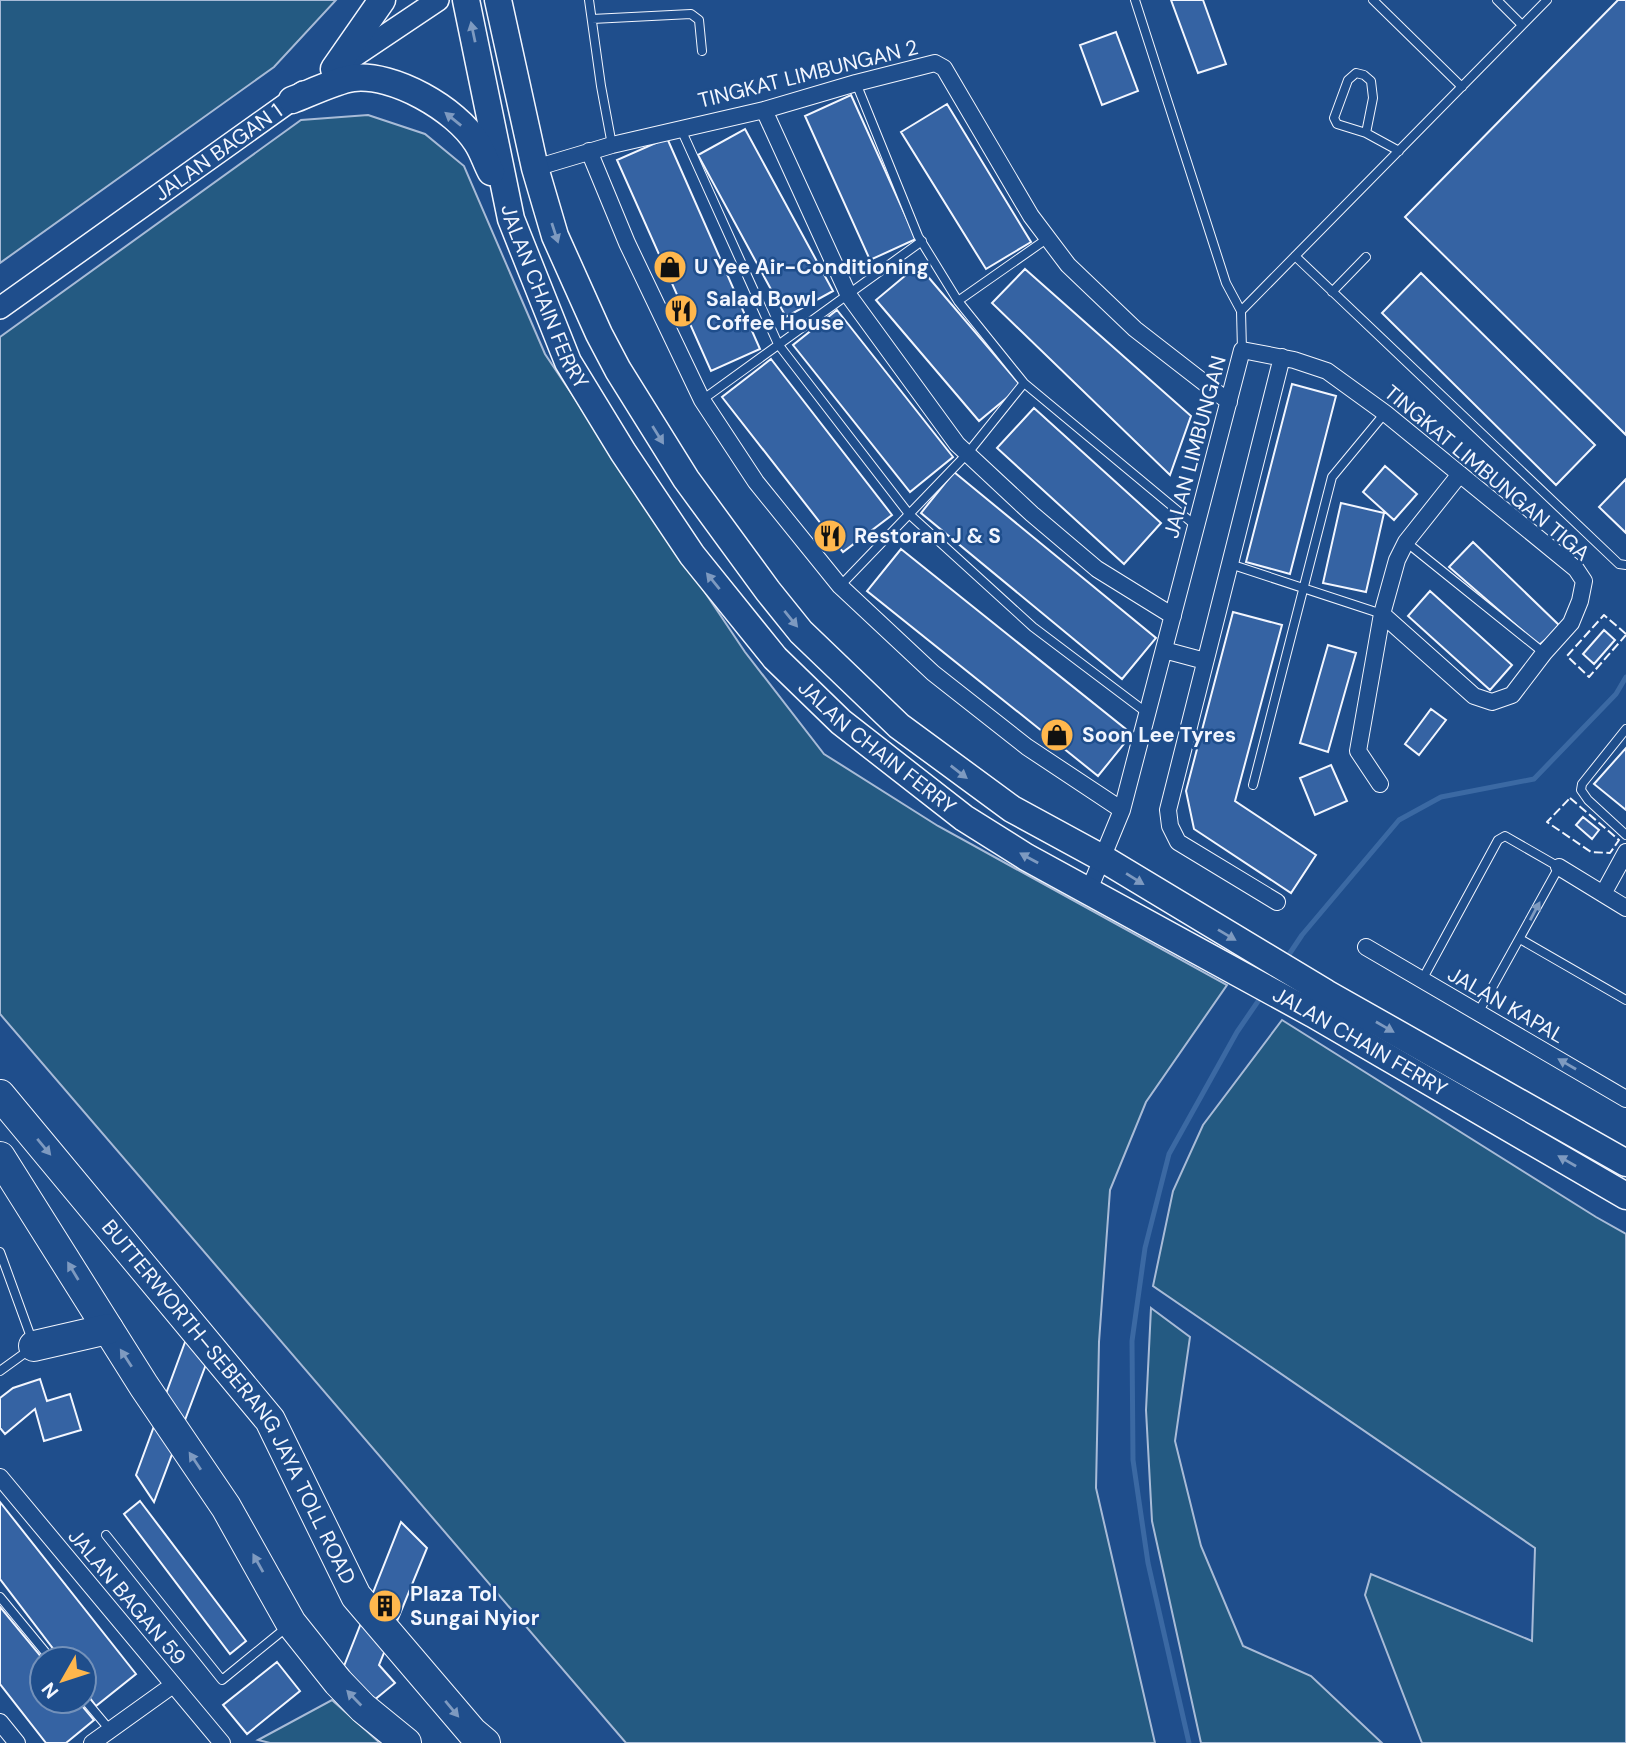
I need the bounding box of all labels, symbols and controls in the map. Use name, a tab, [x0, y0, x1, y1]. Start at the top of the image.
one-way arrow	[467, 21, 478, 43]
street label: TINGKAT LIMBUNGAN 2	[695, 33, 921, 115]
street label: JALAN BAGAN 1	[149, 97, 288, 208]
one-way arrow	[445, 111, 463, 126]
street label: JALAN CHAIN FERRY	[494, 202, 595, 394]
one-way arrow	[550, 223, 560, 244]
shop icon: U Yee Air-Conditioning	[651, 248, 689, 286]
place label: U Yee Air-Conditioning	[694, 253, 929, 281]
place label: Salad Bowl Coffee House	[706, 285, 844, 337]
restaurant icon: Salad Bowl Coffee House	[662, 292, 700, 330]
street label: JALAN LIMBUNGAN	[1157, 353, 1233, 541]
street label: TINGKAT LIMBUNGAN TIGA	[1378, 379, 1596, 567]
one-way arrow	[652, 425, 665, 445]
restaurant icon: Restoran J & S	[811, 517, 849, 555]
place label: Restoran J & S	[854, 522, 1001, 550]
one-way arrow	[705, 572, 720, 590]
one-way arrow	[783, 611, 798, 628]
street label: JALAN CHAIN FERRY	[792, 674, 962, 821]
shop icon: Soon Lee Tyres	[1038, 716, 1076, 754]
place label: Soon Lee Tyres	[1082, 721, 1236, 749]
one-way arrow	[950, 764, 968, 778]
one-way arrow	[1019, 852, 1038, 864]
one-way arrow	[1126, 873, 1145, 886]
one-way arrow	[1529, 900, 1541, 920]
one-way arrow	[1218, 929, 1237, 942]
street label: JALAN KAPAL	[1442, 960, 1570, 1050]
street label: JALAN CHAIN FERRY	[1268, 981, 1452, 1103]
one-way arrow	[1375, 1021, 1395, 1033]
one-way arrow	[1557, 1059, 1577, 1071]
one-way arrow	[36, 1138, 51, 1156]
one-way arrow	[1557, 1155, 1577, 1167]
street label: BUTTERWORTH–SEBERANG JAYA TOLL ROAD	[95, 1214, 362, 1589]
one-way arrow	[66, 1262, 79, 1281]
one-way arrow	[120, 1348, 133, 1367]
one-way arrow	[188, 1452, 202, 1470]
street label: JALAN BAGAN 59	[62, 1523, 192, 1671]
one-way arrow	[252, 1554, 264, 1573]
place label: Plaza Tol Sungai Nyior	[410, 1580, 540, 1632]
building icon: Plaza Tol Sungai Nyior	[366, 1587, 404, 1625]
north arrow	[28, 1645, 98, 1715]
text: N	[36, 1677, 64, 1704]
one-way arrow	[345, 1690, 362, 1707]
one-way arrow	[444, 1700, 459, 1717]

